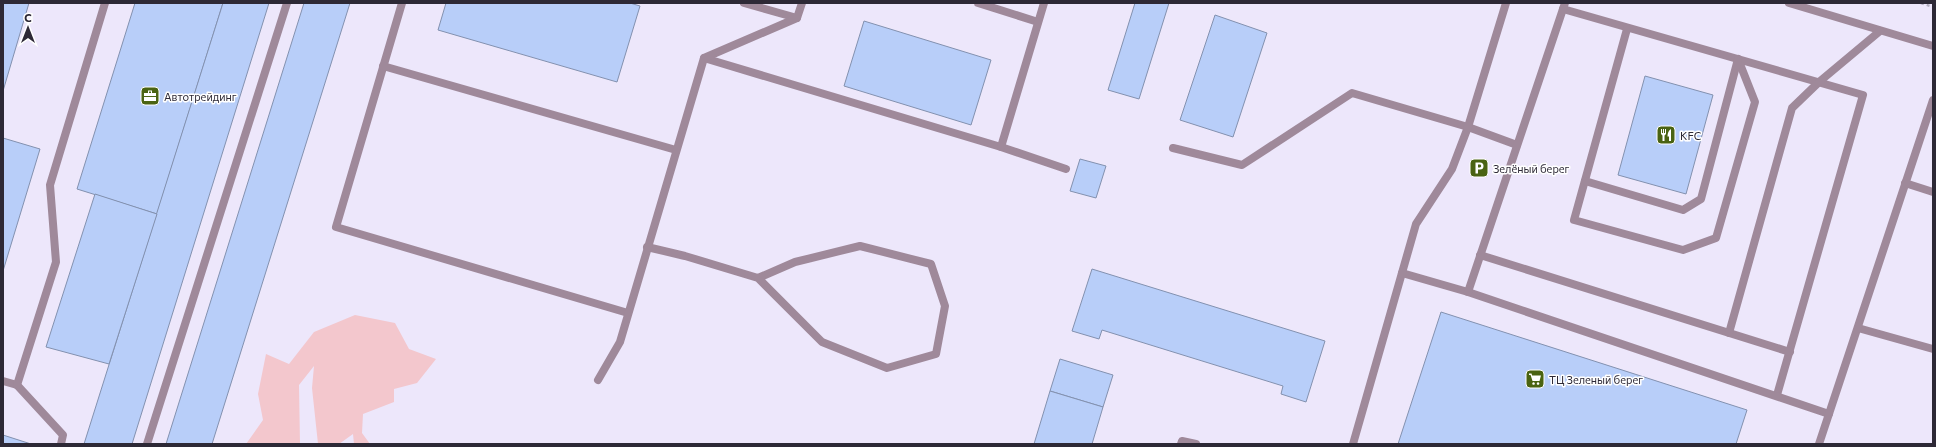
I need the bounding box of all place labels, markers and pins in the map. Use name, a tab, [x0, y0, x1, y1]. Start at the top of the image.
office icon: Автотрейдинг	[139, 85, 161, 107]
place label: Автотрейдинг	[164, 90, 237, 103]
restaurant icon: KFC	[1655, 124, 1677, 146]
place label: KFC	[1680, 129, 1701, 142]
parking icon: Зелёный берег	[1468, 157, 1490, 179]
place label: Зелёный берег	[1493, 162, 1570, 175]
supermarket icon: ТЦ Зеленый берег	[1524, 368, 1546, 390]
place label: ТЦ Зеленый берег	[1549, 373, 1643, 386]

